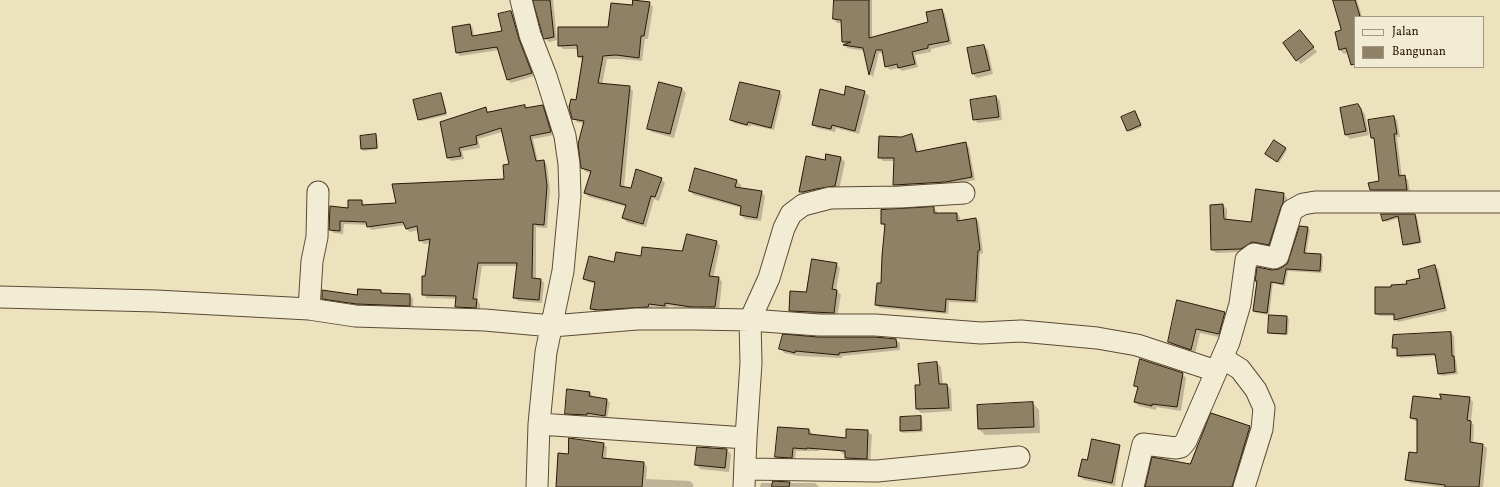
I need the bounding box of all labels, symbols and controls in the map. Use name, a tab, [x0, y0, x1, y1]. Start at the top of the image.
legend	[1354, 16, 1484, 68]
text: Jalan	[1392, 24, 1419, 40]
text: Bangunan	[1392, 44, 1446, 60]

